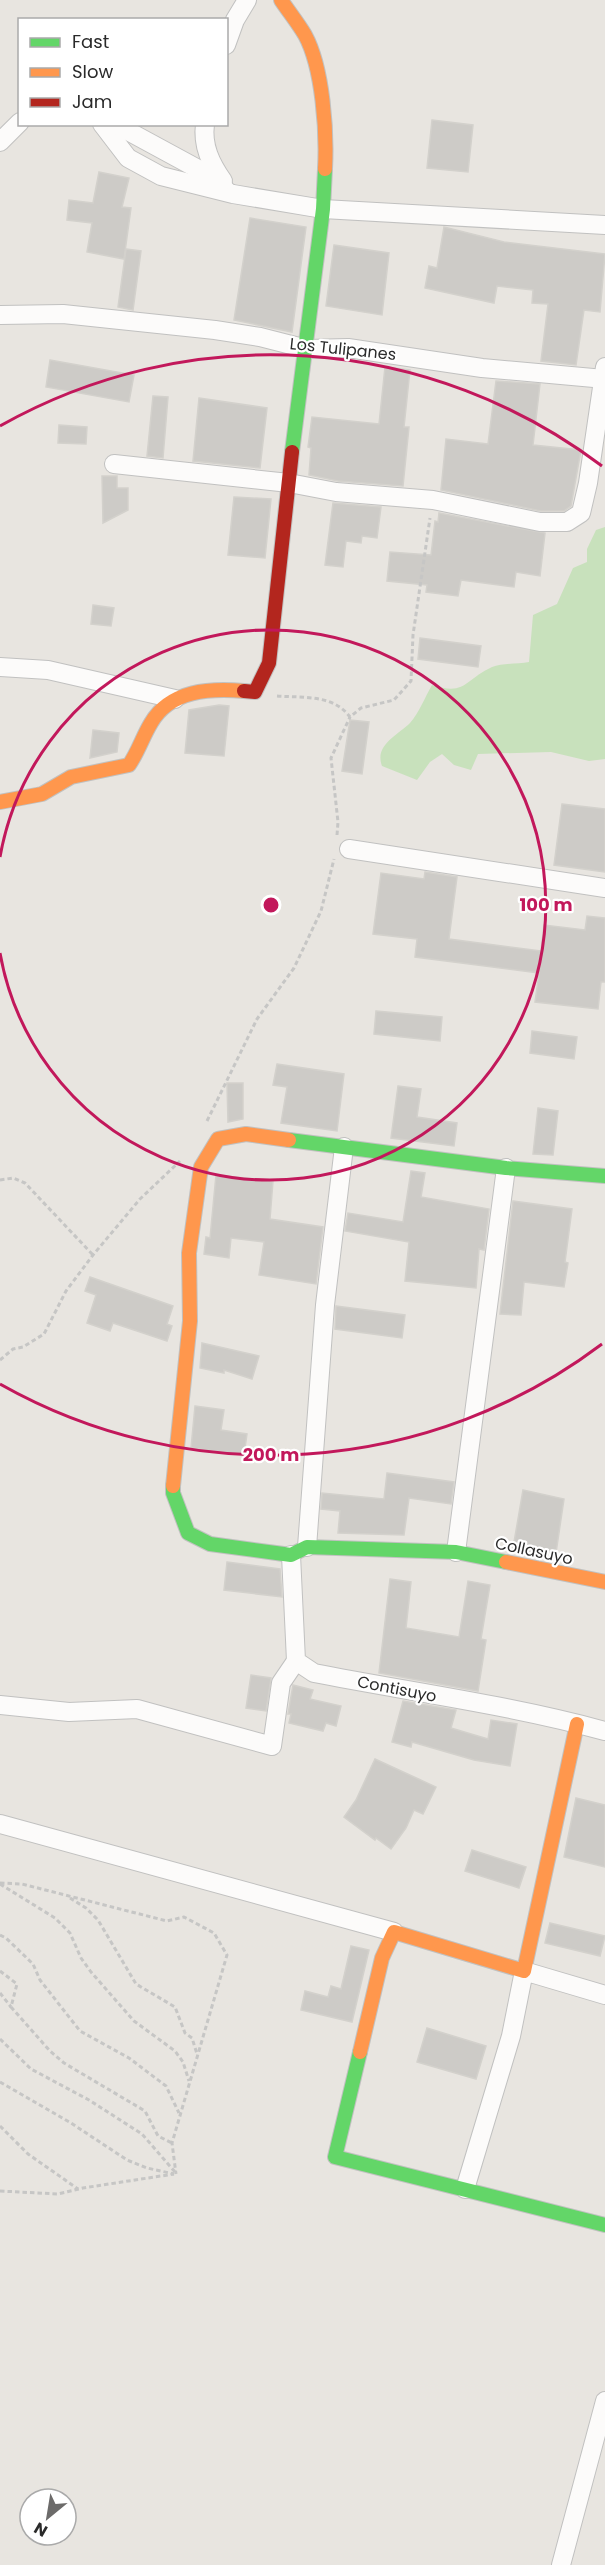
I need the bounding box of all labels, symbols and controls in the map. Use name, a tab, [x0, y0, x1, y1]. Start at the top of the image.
legend	[18, 18, 228, 126]
text: Fast	[72, 29, 109, 54]
text: Slow	[72, 59, 114, 84]
text: Jam	[72, 89, 112, 114]
street label: Los Tulipanes	[289, 332, 397, 366]
text: 100 m	[519, 892, 573, 917]
centre of rings	[261, 895, 281, 915]
text: 200 m	[243, 1442, 299, 1467]
street label: Collasuyo	[493, 1532, 575, 1570]
street label: Contisuyo	[355, 1670, 439, 1708]
north arrow	[18, 2487, 78, 2547]
text: N	[30, 2517, 52, 2543]

